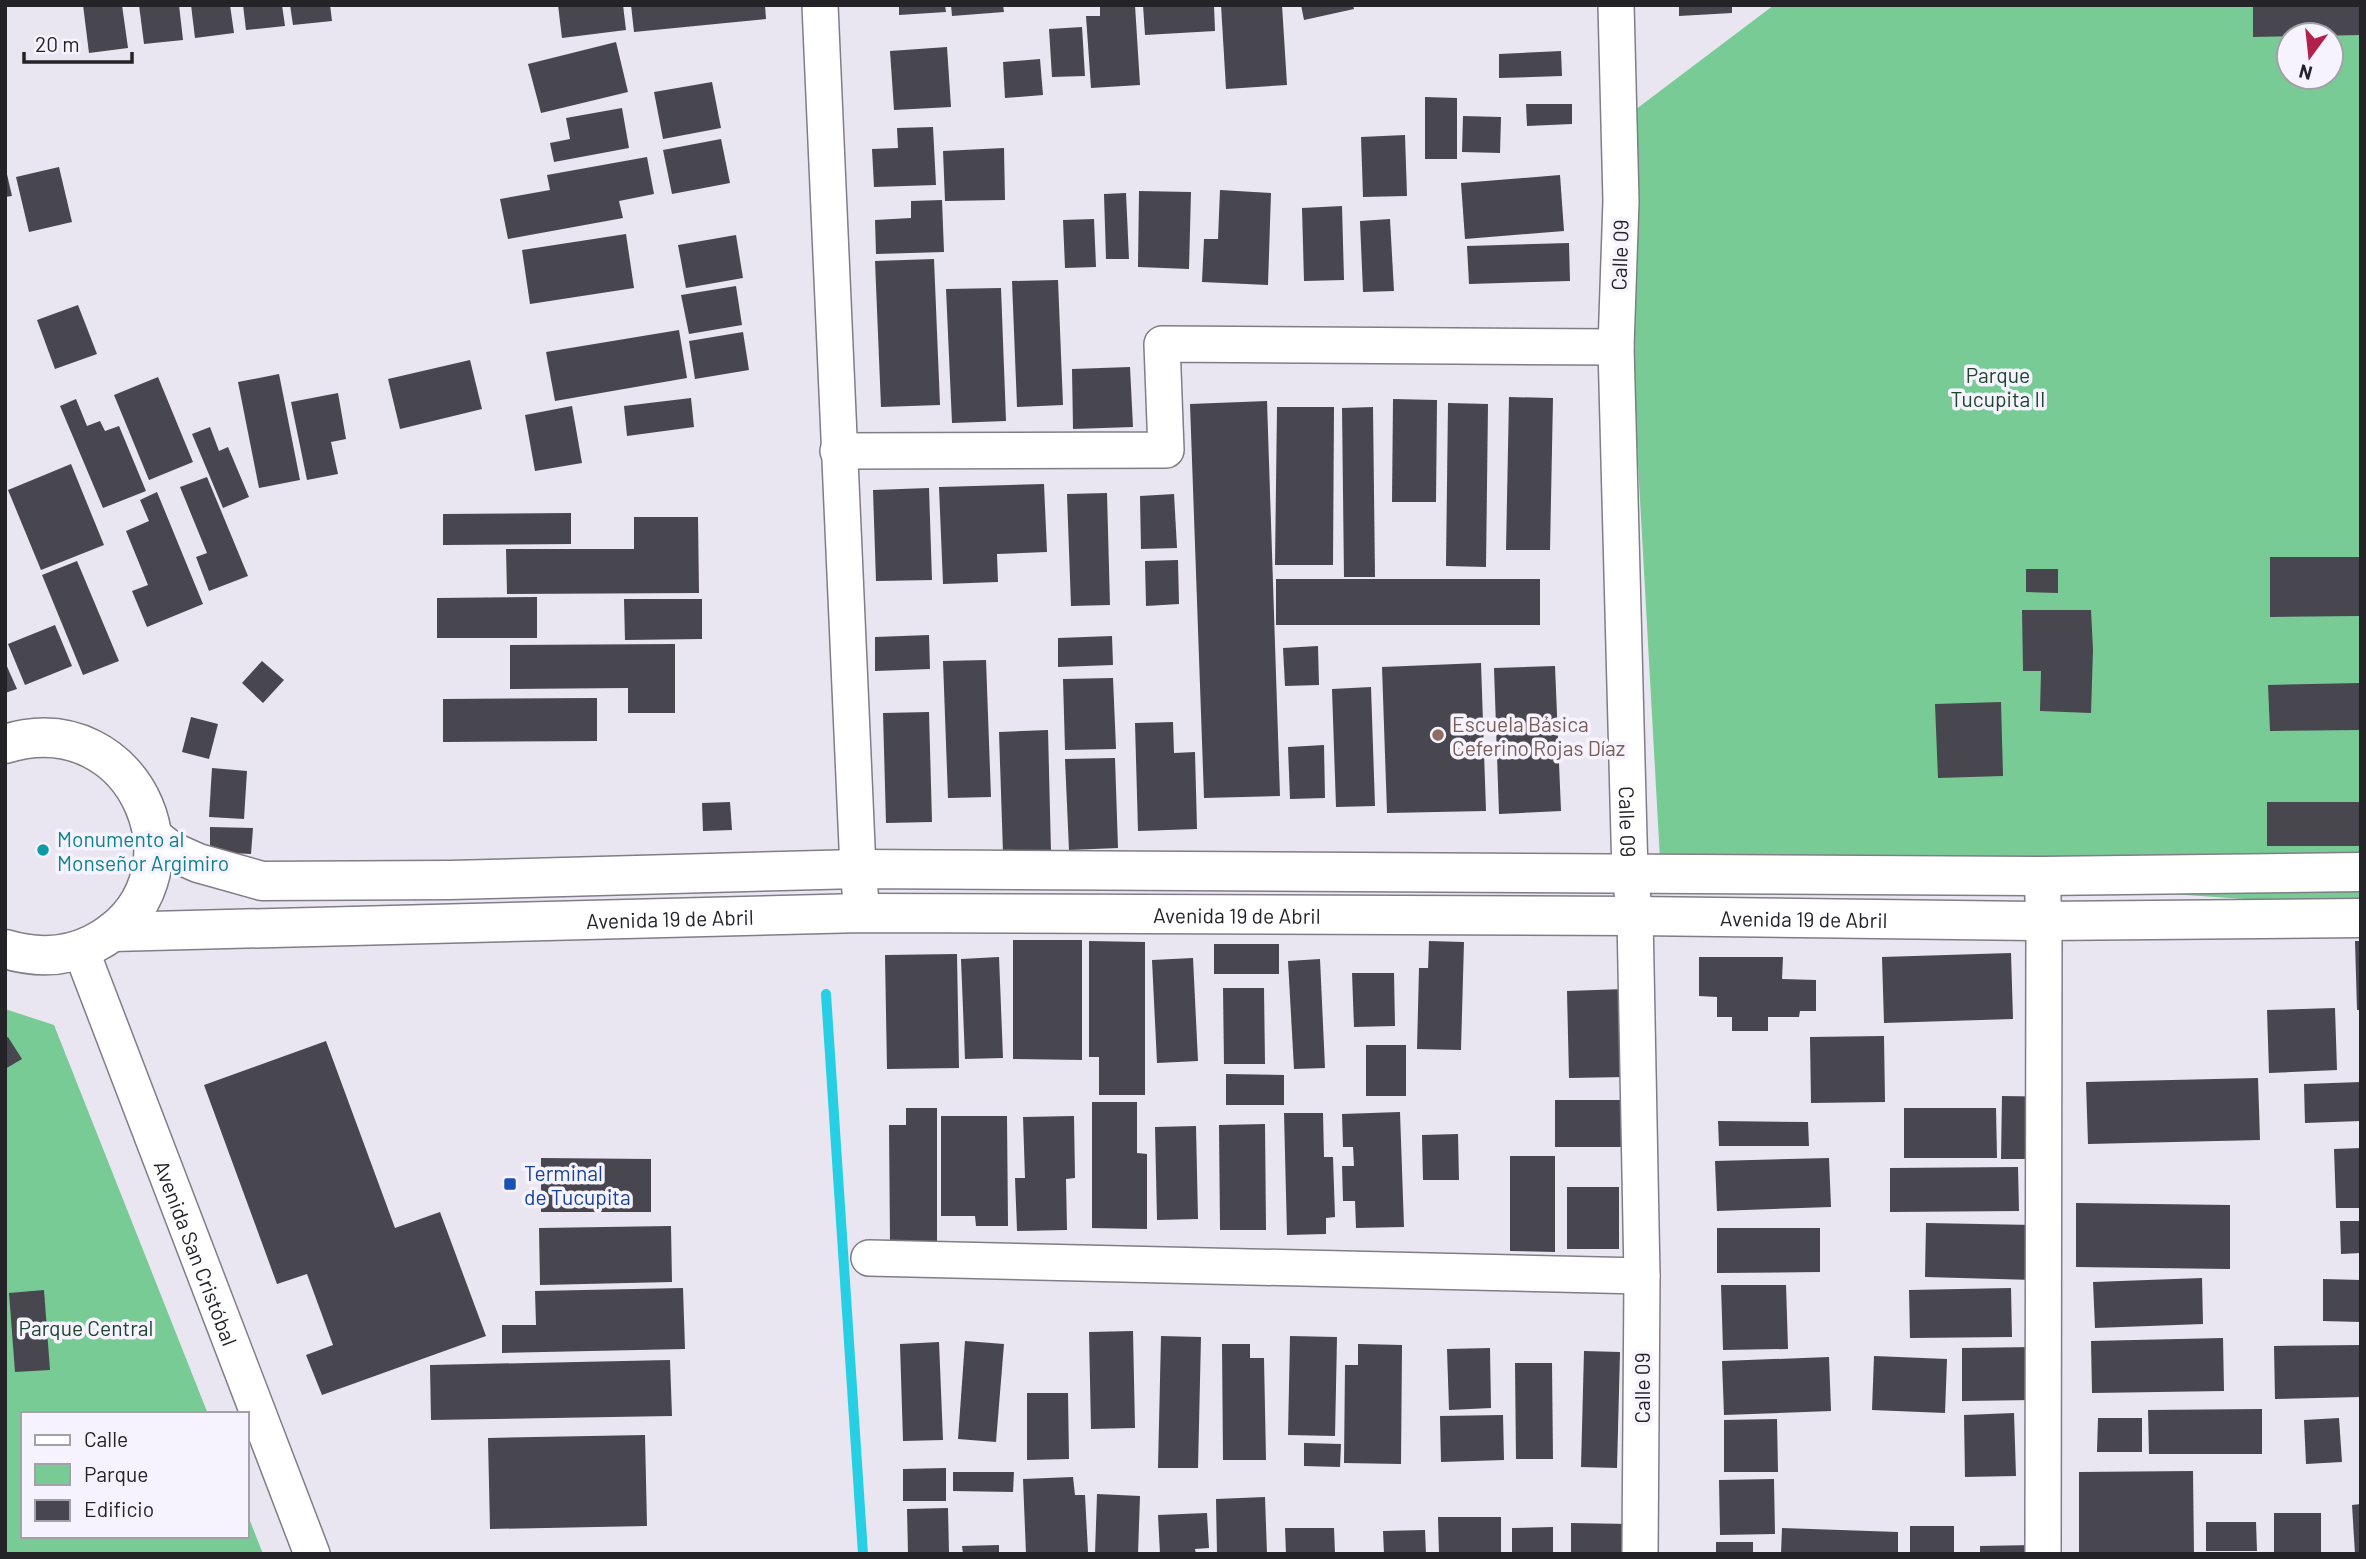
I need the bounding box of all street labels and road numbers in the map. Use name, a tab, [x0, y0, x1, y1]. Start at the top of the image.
street label: Calle 09	[1605, 219, 1633, 291]
street label: Calle 09	[1615, 786, 1642, 858]
street label: Avenida 19 de Abril	[1153, 902, 1321, 927]
street label: Avenida 19 de Abril	[586, 903, 754, 932]
street label: Avenida 19 de Abril	[1720, 905, 1888, 932]
street label: Avenida San Cristóbal	[150, 1157, 243, 1349]
street label: Calle 09	[1629, 1352, 1654, 1424]

